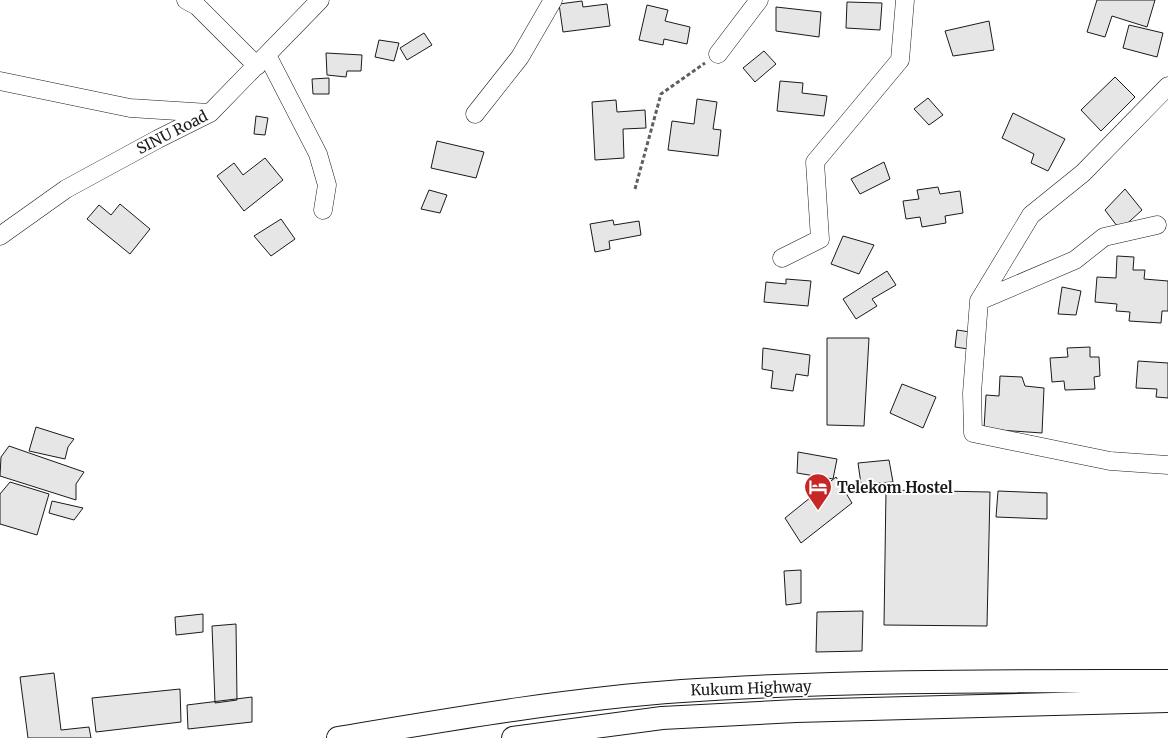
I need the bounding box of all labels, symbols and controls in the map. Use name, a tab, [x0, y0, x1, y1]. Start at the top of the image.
street label: SINU Road	[133, 106, 211, 158]
hotel icon: Telekom Hostel	[803, 472, 833, 511]
place label: Telekom Hostel	[837, 478, 953, 497]
street label: Kukum Highway	[690, 676, 812, 700]

